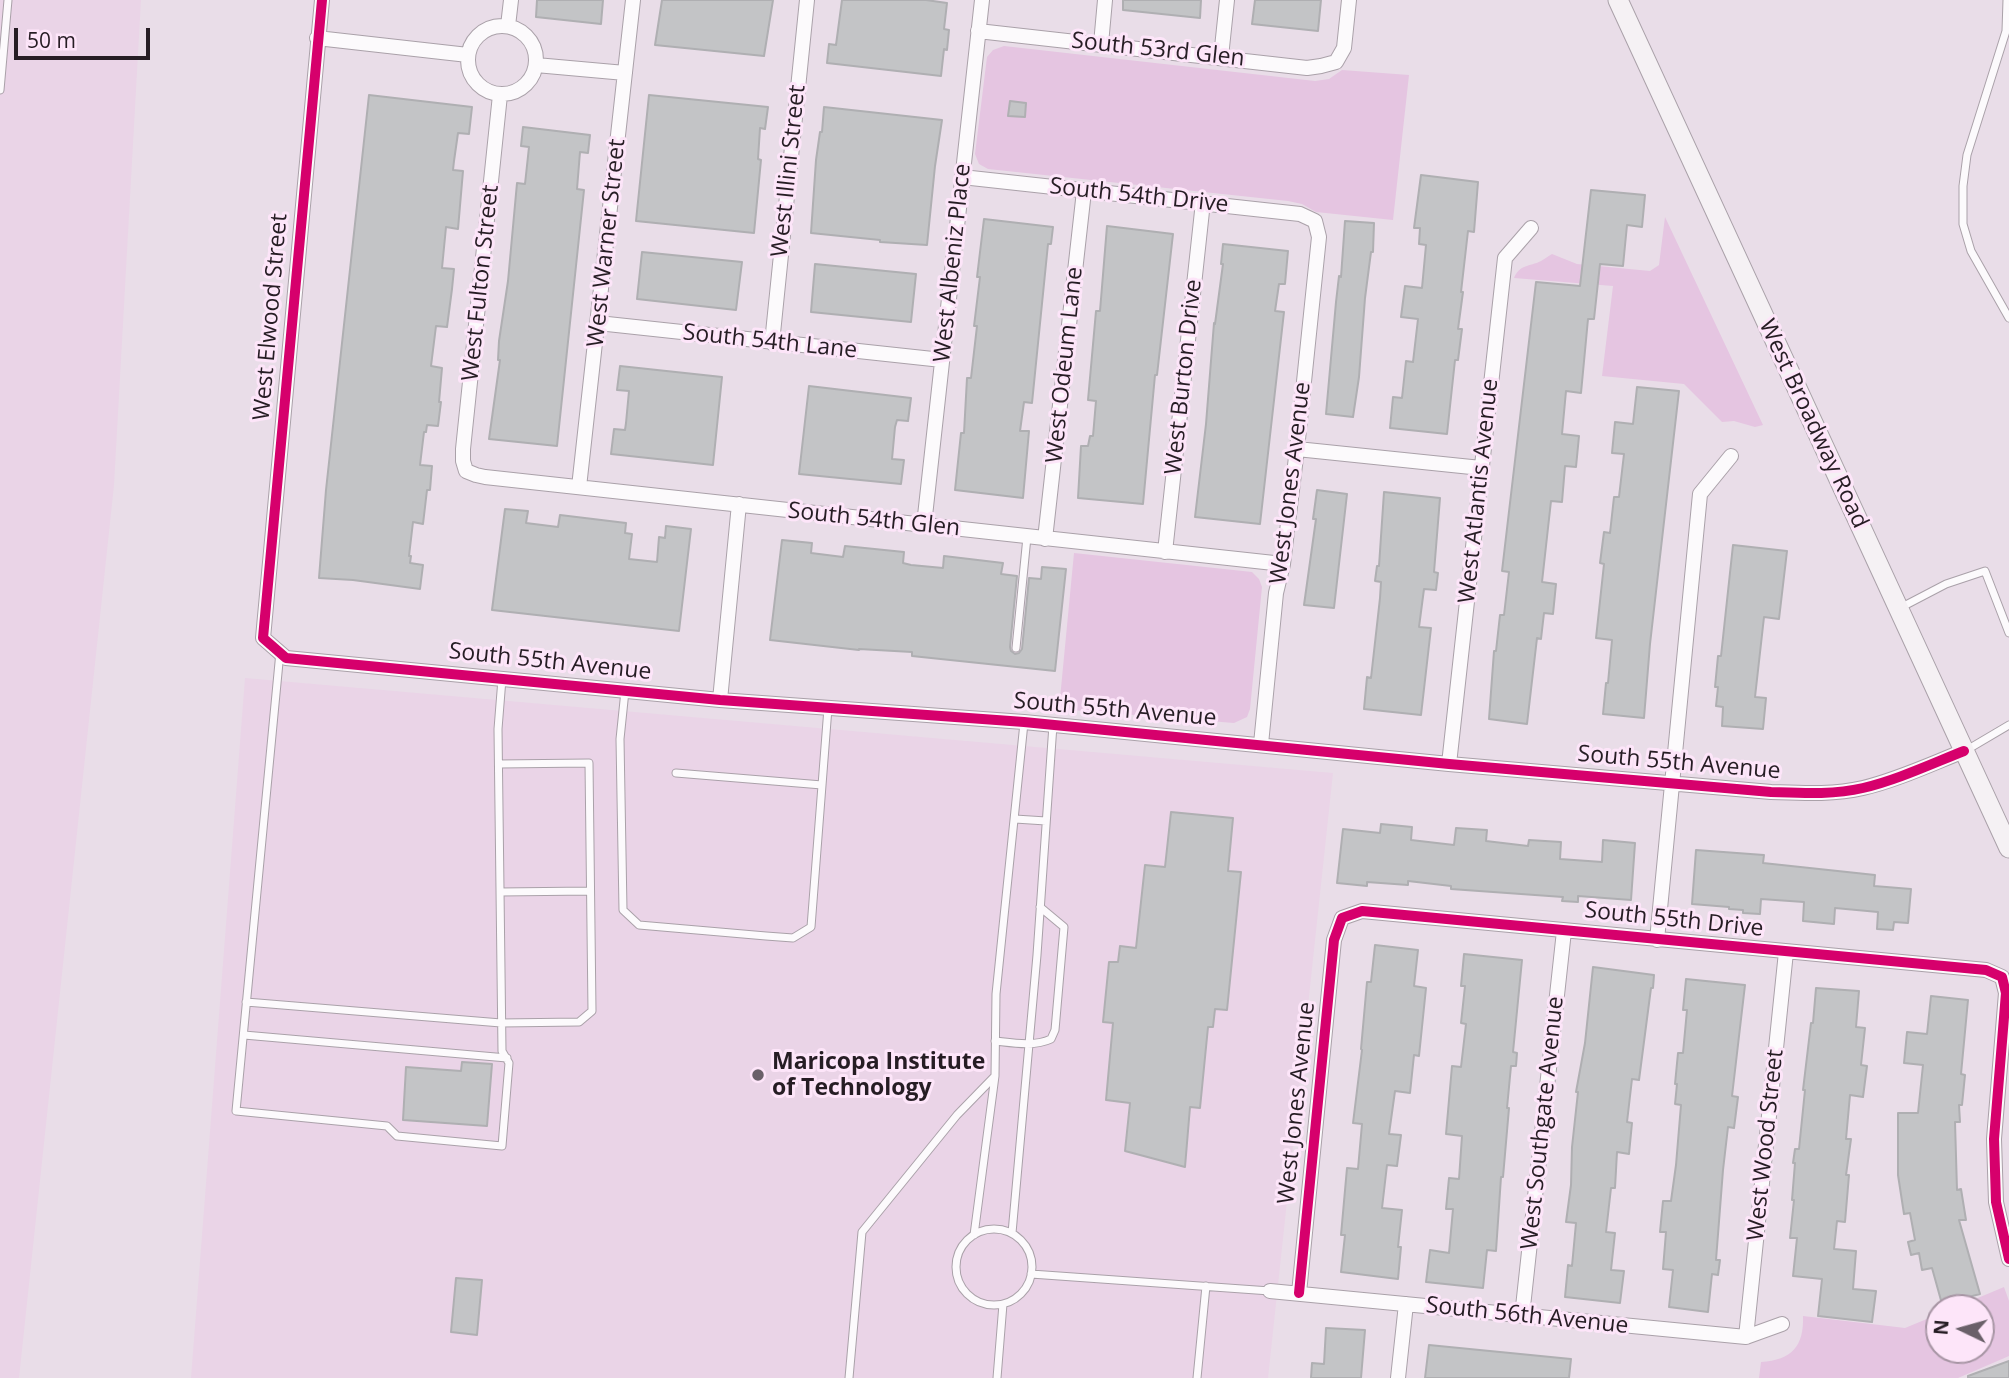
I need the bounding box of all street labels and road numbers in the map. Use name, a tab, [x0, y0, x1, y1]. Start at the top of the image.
street label: South 53rd Glen	[1070, 27, 1246, 73]
street label: West Illini Street	[766, 83, 812, 259]
street label: West Warner Street	[582, 137, 632, 349]
street label: West Albeniz Place	[929, 162, 977, 364]
street label: South 54th Drive	[1048, 173, 1230, 219]
street label: West Fulton Street	[457, 183, 505, 383]
street label: West Elwood Street	[248, 212, 294, 422]
street label: West Odeum Lane	[1041, 265, 1089, 465]
street label: West Burton Drive	[1160, 278, 1208, 476]
street label: West Broadway Road	[1752, 315, 1874, 533]
street label: South 54th Lane	[681, 319, 859, 365]
street label: West Atlantis Avenue	[1453, 377, 1505, 605]
street label: West Jones Avenue	[1265, 380, 1317, 586]
street label: South 54th Glen	[787, 497, 961, 543]
street label: South 55th Avenue	[447, 638, 653, 686]
street label: South 55th Avenue	[1012, 687, 1218, 733]
street label: South 55th Avenue	[1576, 740, 1782, 786]
street label: South 55th Drive	[1583, 897, 1765, 943]
street label: West Southgate Avenue	[1516, 995, 1570, 1251]
street label: West Jones Avenue	[1273, 1000, 1321, 1206]
street label: West Wood Street	[1742, 1048, 1790, 1242]
street label: South 56th Avenue	[1424, 1292, 1630, 1340]

